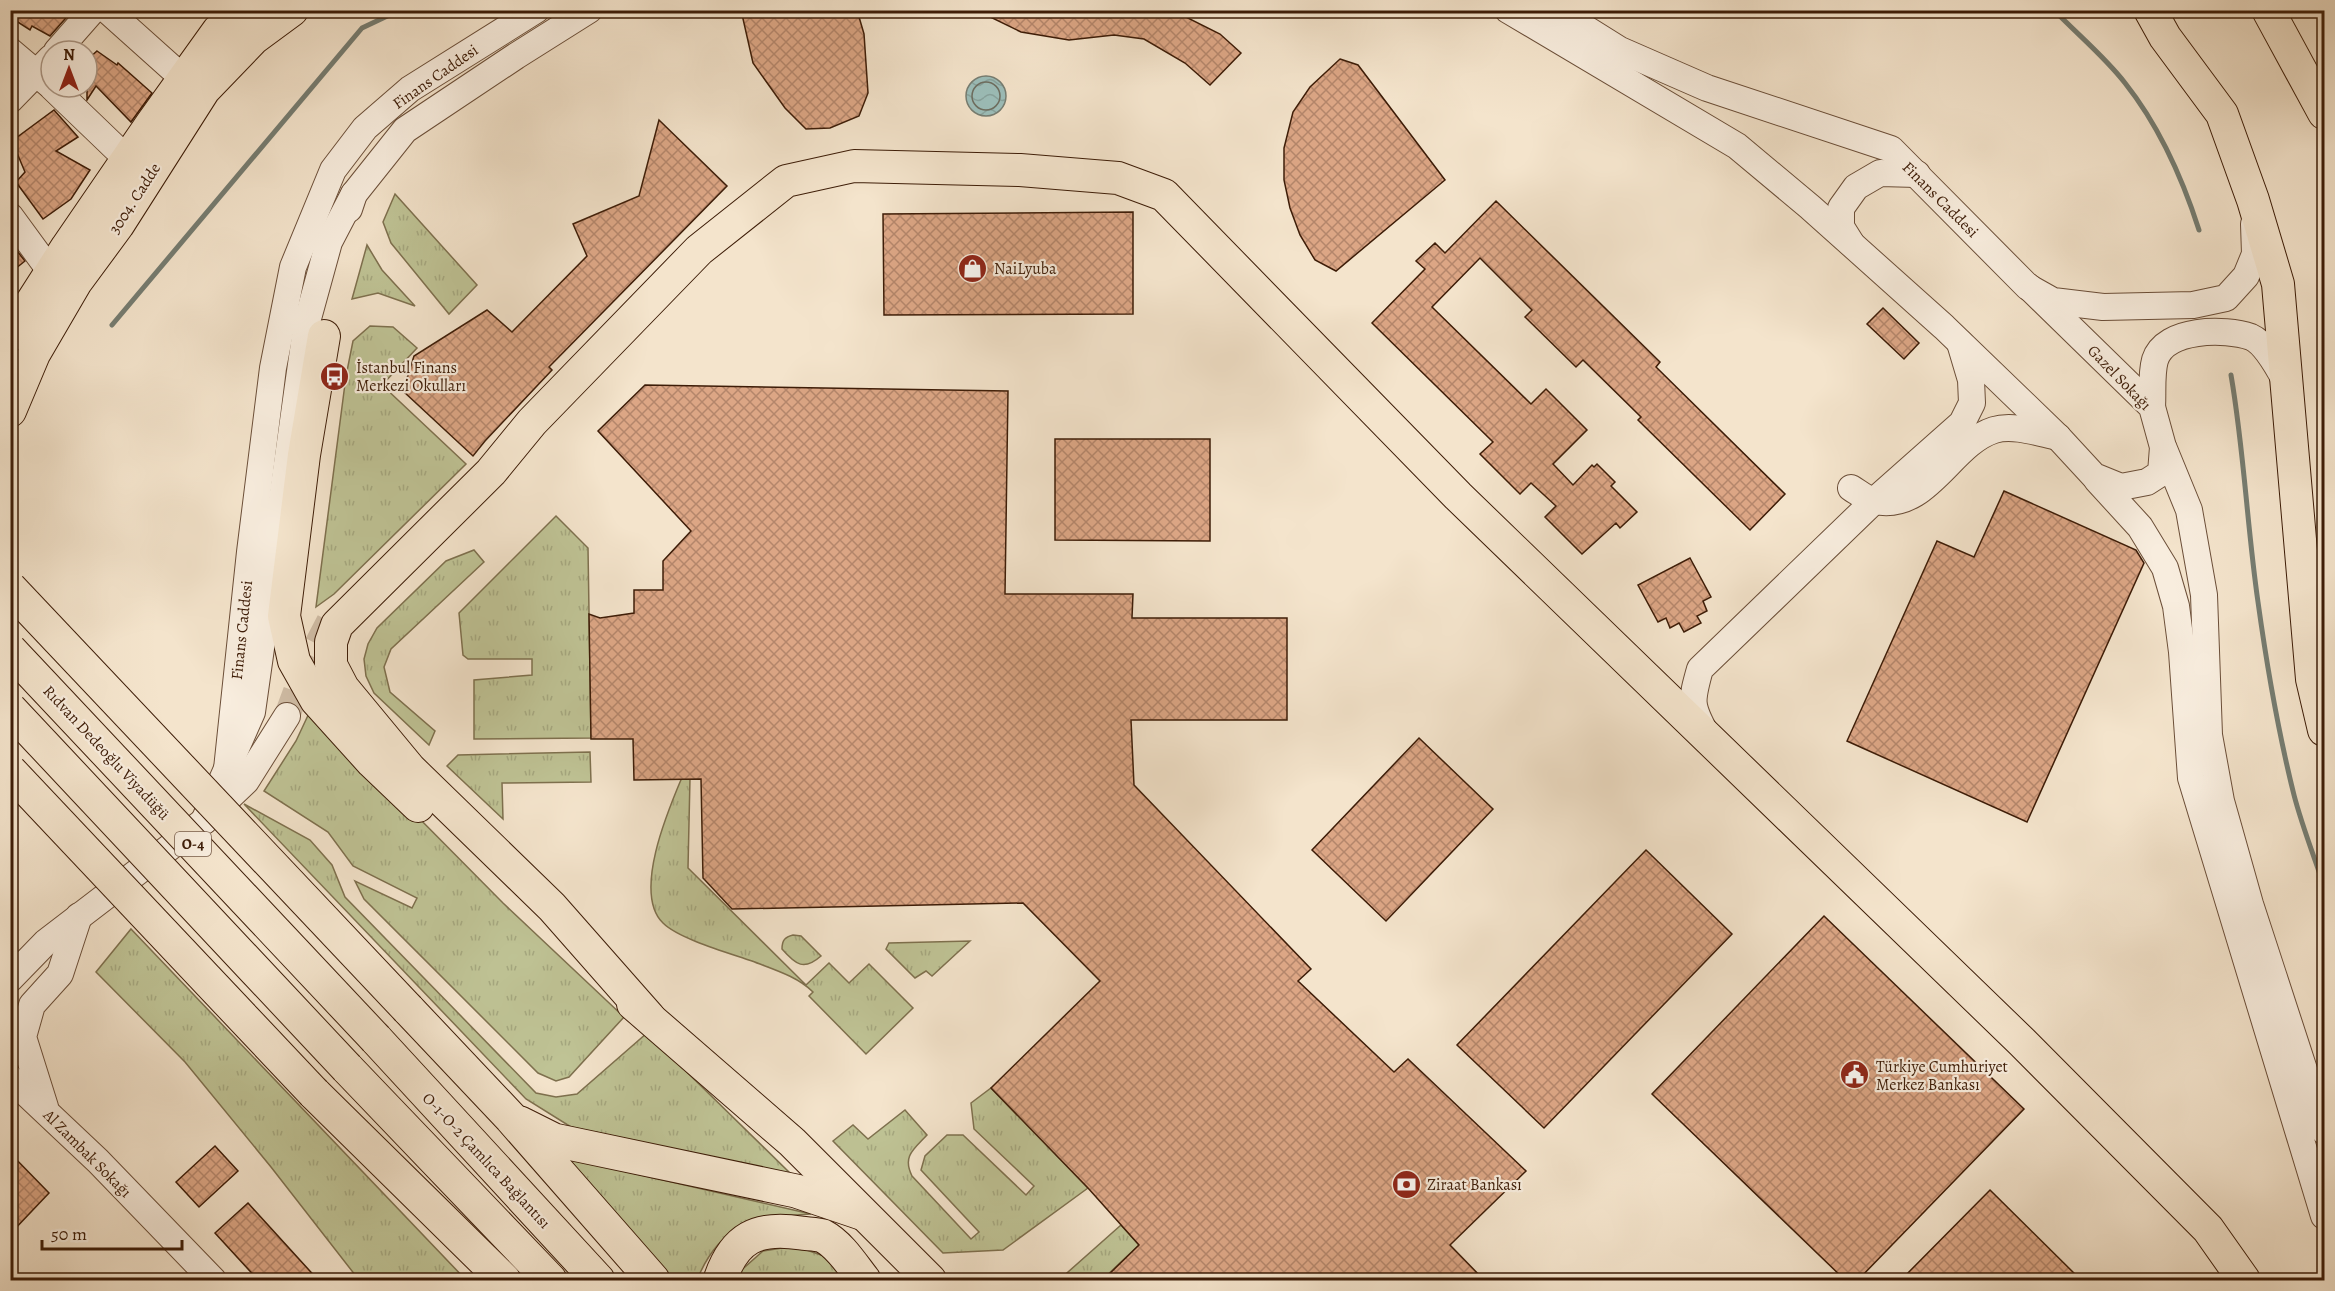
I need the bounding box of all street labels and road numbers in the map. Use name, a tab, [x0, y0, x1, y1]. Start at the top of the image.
street label: Finans Caddesi	[388, 39, 483, 114]
street label: Finans Caddesi	[1897, 157, 1983, 243]
street label: 3004. Cadde	[104, 159, 166, 238]
street label: Gazel Sokağı	[2082, 340, 2156, 415]
street label: Finans Caddesi	[226, 579, 258, 681]
street label: Rıdvan Dedeoğlu Viyadüğü	[38, 680, 175, 825]
road number: O-4	[175, 832, 211, 856]
street label: O-1-O-2 Çamlıca Bağlantısı	[417, 1088, 555, 1234]
street label: Al Zambak Sokağı	[38, 1104, 136, 1203]

